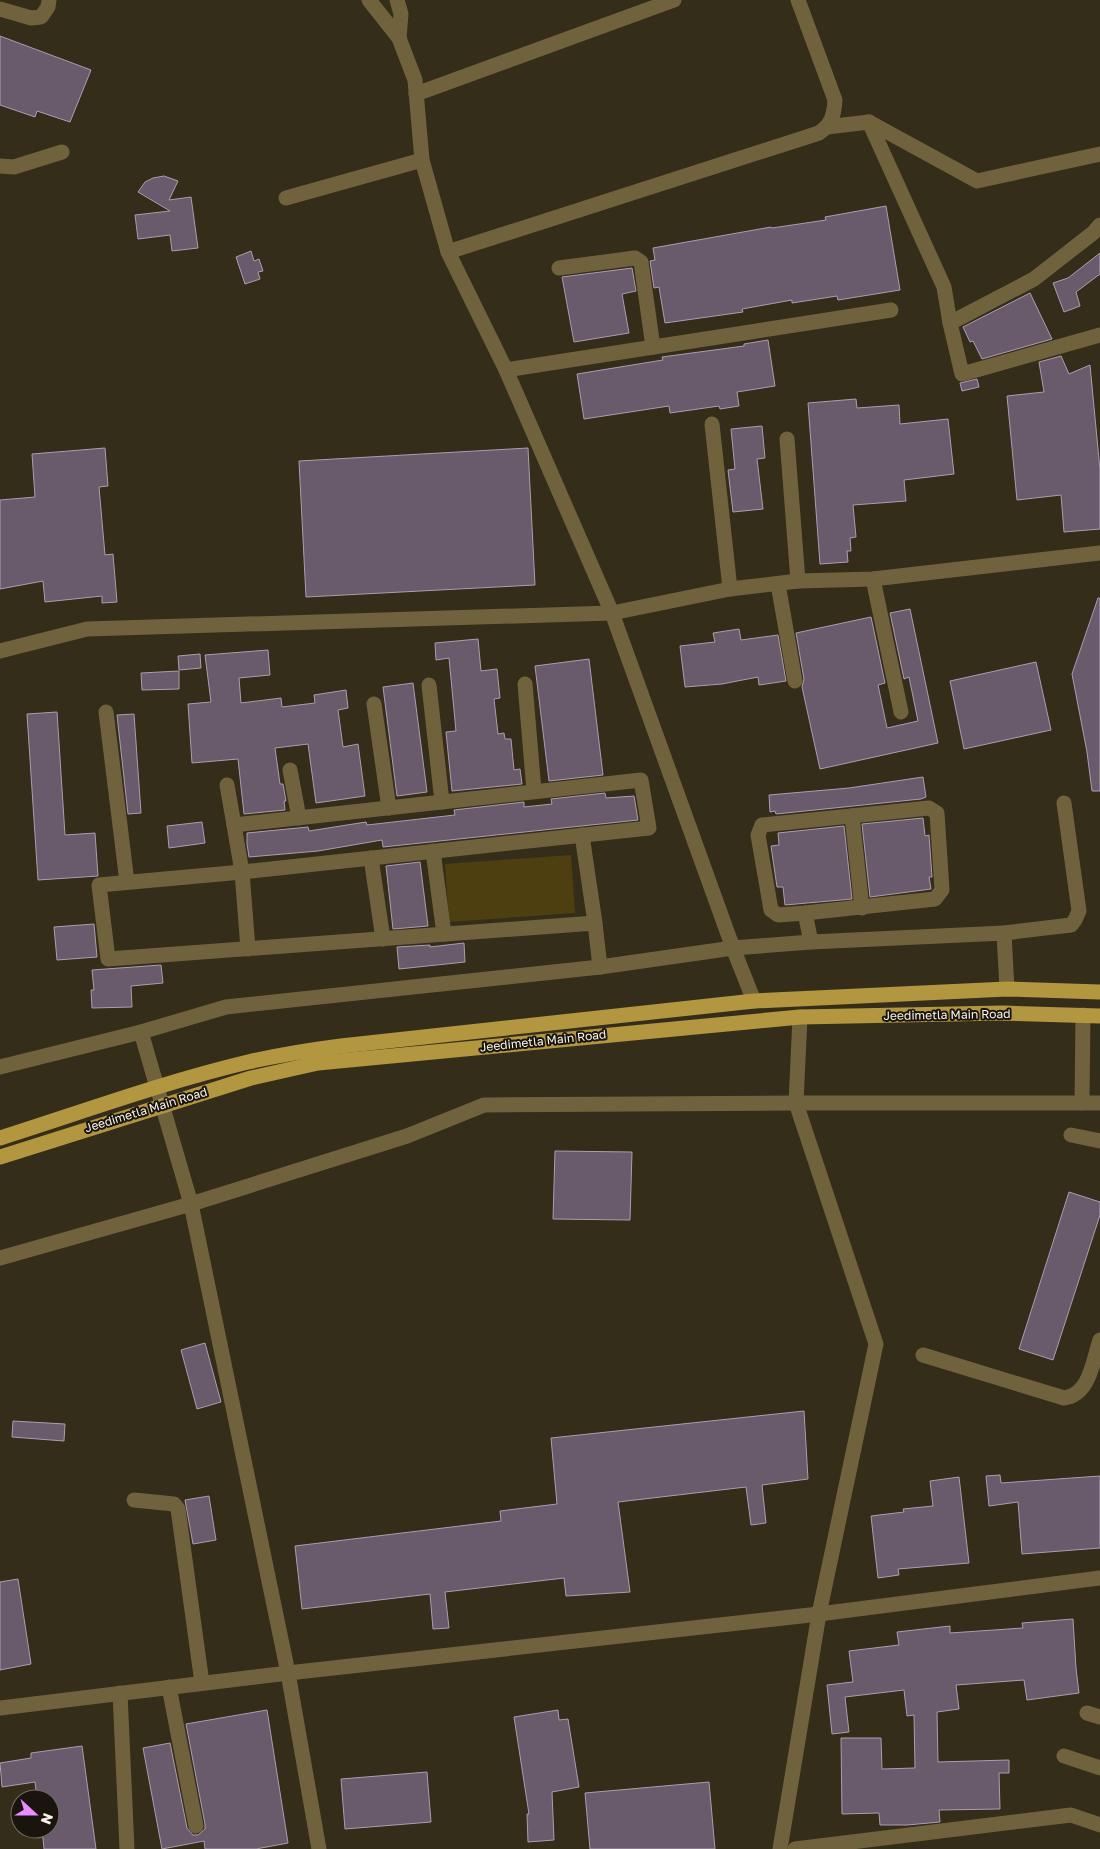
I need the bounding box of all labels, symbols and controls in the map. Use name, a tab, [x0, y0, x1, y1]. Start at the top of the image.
street label: Jeedimetla Main Road	[883, 1006, 1011, 1023]
street label: Jeedimetla Main Road	[479, 1026, 607, 1055]
street label: Jeedimetla Main Road	[83, 1084, 209, 1135]
north arrow	[10, 1789, 60, 1839]
text: N	[38, 1811, 57, 1827]

